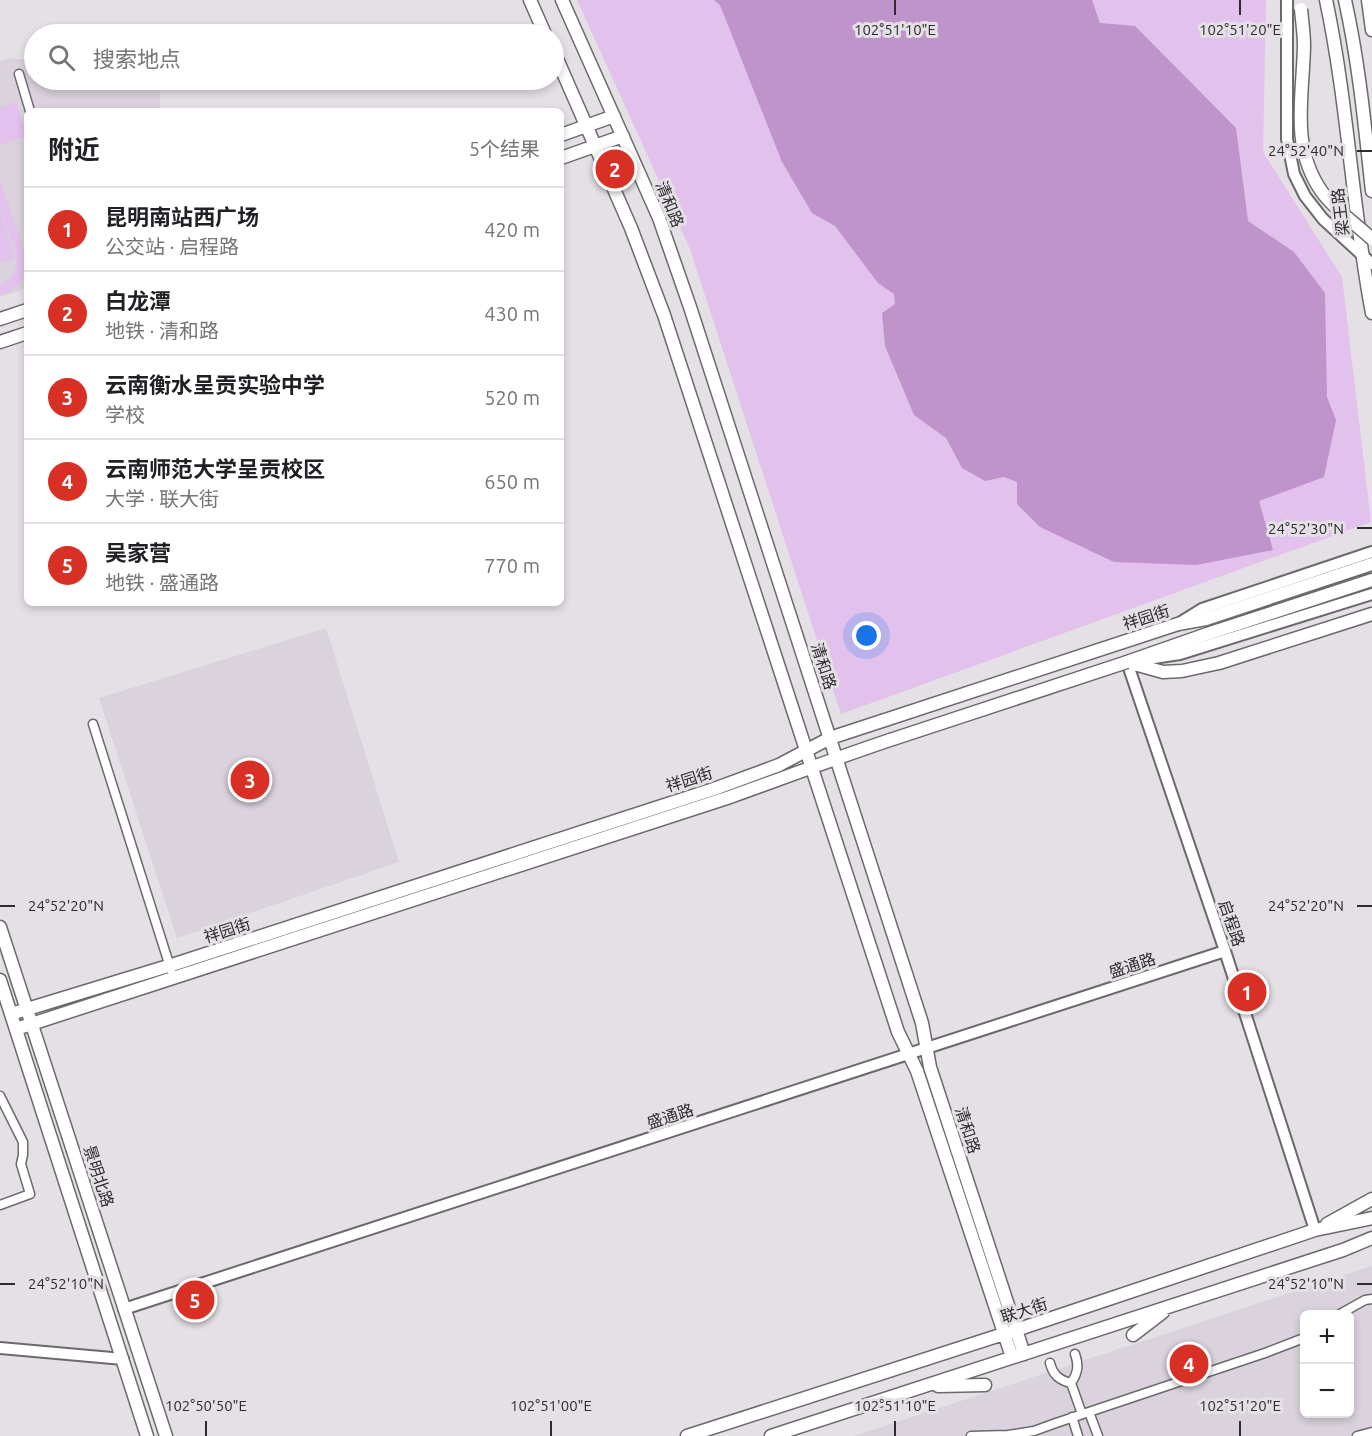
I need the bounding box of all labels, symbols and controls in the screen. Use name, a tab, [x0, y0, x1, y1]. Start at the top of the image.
text: 102°51'10"E	[854, 21, 936, 38]
text: 102°51'20"E	[1199, 21, 1281, 38]
search box	[24, 24, 564, 90]
icon: search	[45, 41, 78, 74]
text: 搜索地点	[93, 46, 181, 71]
text: 附近	[48, 135, 100, 164]
text: 5个结果	[469, 137, 540, 160]
text: 24°52'40"N	[1268, 142, 1344, 159]
pin: 2	[596, 146, 634, 192]
street label: 清和路	[653, 178, 687, 230]
street label: 梁王路	[1328, 187, 1352, 237]
text: 昆明南站西广场	[105, 204, 259, 229]
text: 1	[62, 218, 73, 241]
text: 420 m	[484, 218, 540, 241]
text: 公交站 · 启程路	[105, 235, 239, 258]
text: 白龙潭	[105, 288, 171, 313]
text: 2	[62, 302, 73, 325]
text: 430 m	[484, 302, 540, 325]
text: 地铁 · 清和路	[105, 319, 219, 342]
text: 云南衡水呈贡实验中学	[105, 372, 325, 397]
text: 3	[62, 386, 73, 409]
text: 520 m	[484, 386, 540, 409]
text: 学校	[105, 403, 145, 426]
text: 云南师范大学呈贡校区	[105, 456, 325, 481]
text: 4	[62, 470, 73, 493]
text: 650 m	[484, 470, 540, 493]
text: 大学 · 联大街	[105, 487, 219, 510]
text: 24°52'30"N	[1268, 520, 1344, 537]
text: 吴家营	[105, 540, 171, 565]
text: 5	[62, 554, 73, 577]
text: 770 m	[484, 554, 540, 577]
text: 地铁 · 盛通路	[105, 571, 219, 594]
street label: 祥园街	[1120, 601, 1172, 633]
your location	[852, 621, 881, 650]
street label: 清和路	[808, 640, 840, 692]
pin: 3	[230, 758, 270, 802]
street label: 祥园街	[663, 763, 715, 795]
text: 24°52'20"N	[28, 897, 104, 914]
street label: 启程路	[1216, 897, 1248, 949]
text: 24°52'20"N	[1268, 897, 1344, 914]
street label: 祥园街	[201, 914, 253, 946]
street label: 盛通路	[1106, 949, 1158, 981]
pin: 1	[1228, 970, 1266, 1014]
street label: 盛通路	[644, 1100, 696, 1132]
street label: 清和路	[952, 1104, 984, 1156]
street label: 景明北路	[81, 1143, 117, 1209]
text: 24°52'10"N	[28, 1275, 104, 1292]
text: 24°52'10"N	[1268, 1275, 1344, 1292]
pin: 5	[176, 1278, 214, 1322]
street label: 联大街	[998, 1294, 1050, 1326]
map controls	[1300, 1310, 1354, 1418]
button: +	[1300, 1310, 1354, 1364]
pin: 4	[1170, 1342, 1208, 1386]
button: −	[1300, 1364, 1354, 1418]
text: 102°50'50"E	[165, 1397, 247, 1414]
text: 102°51'00"E	[510, 1397, 592, 1414]
text: 102°51'10"E	[854, 1397, 936, 1414]
text: 102°51'20"E	[1199, 1397, 1281, 1414]

